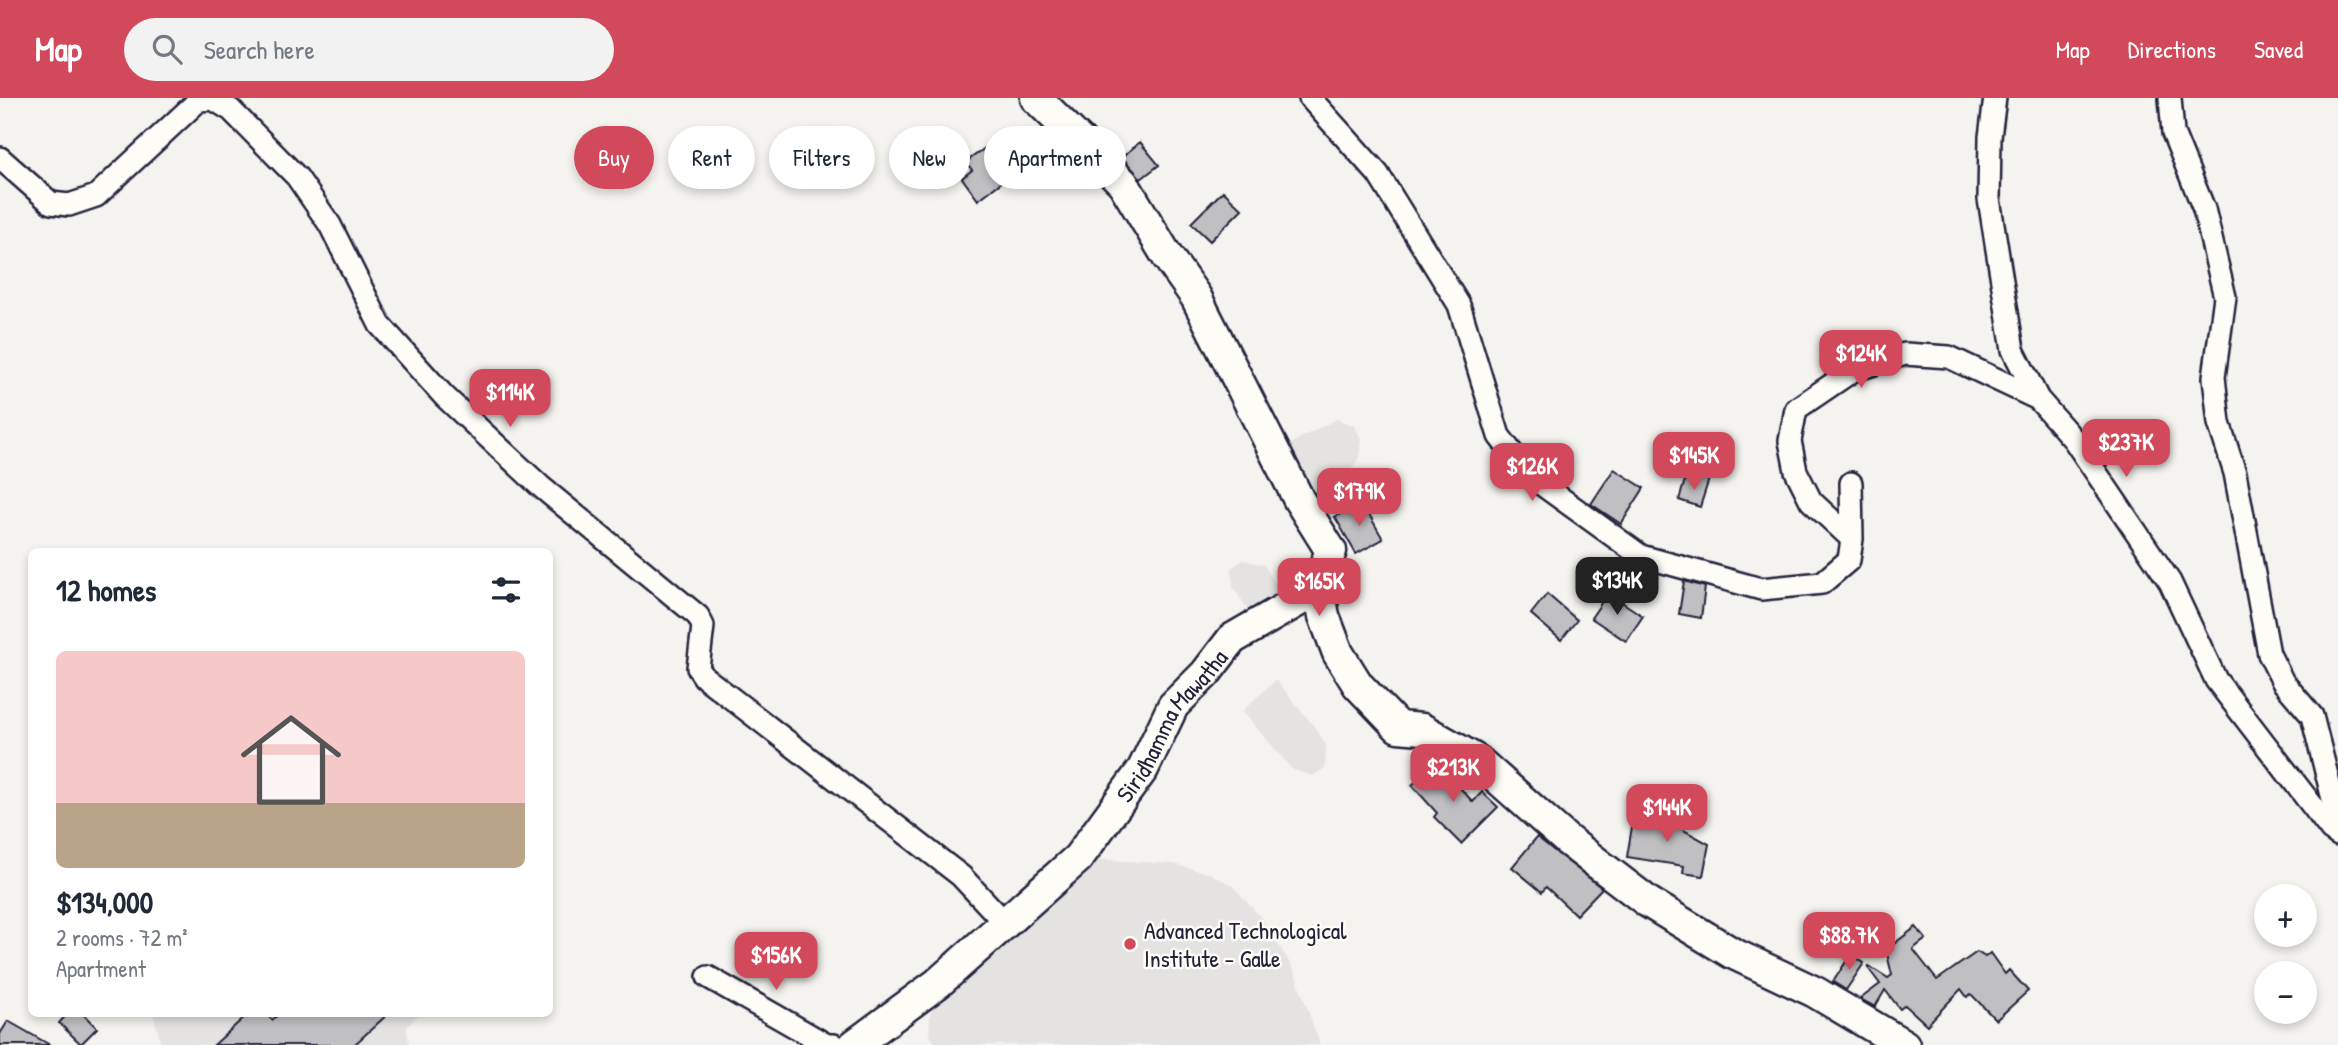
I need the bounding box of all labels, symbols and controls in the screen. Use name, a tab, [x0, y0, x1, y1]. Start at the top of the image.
search box	[124, 18, 614, 81]
text: Map	[35, 27, 82, 71]
icon: search	[148, 30, 186, 68]
text: Search here	[204, 32, 315, 67]
text: Map	[2056, 33, 2090, 65]
text: Directions	[2128, 33, 2216, 65]
text: Saved	[2254, 33, 2303, 65]
chip: Buy	[574, 126, 654, 189]
chip: Rent	[668, 126, 755, 189]
chip: Filters	[769, 126, 875, 189]
chip: New	[889, 126, 970, 189]
chip: Apartment	[984, 126, 1126, 189]
pin: $124K	[1812, 330, 1910, 390]
text: $124K	[1835, 337, 1887, 368]
pin: $114K	[461, 370, 559, 429]
text: $114K	[485, 376, 535, 407]
pin: $237K	[2077, 420, 2175, 479]
text: $237K	[2098, 426, 2154, 457]
pin: $145K	[1645, 432, 1743, 492]
text: $145K	[1669, 439, 1719, 470]
pin: $126K	[1483, 444, 1581, 503]
text: $126K	[1506, 450, 1558, 481]
pin: $179K	[1310, 468, 1408, 528]
text: $179K	[1333, 475, 1385, 506]
pin: $134K	[1568, 558, 1666, 617]
pin: $165K	[1270, 559, 1368, 618]
text: $134K	[1592, 564, 1642, 595]
text: $165K	[1294, 565, 1344, 596]
text: 12 homes	[56, 570, 156, 610]
icon: filters	[487, 571, 525, 609]
street label: Siridhamma Mawatha	[1108, 643, 1235, 808]
icon: home	[228, 697, 354, 823]
pin: $213K	[1404, 744, 1502, 804]
text: $213K	[1426, 751, 1480, 782]
pin: $144K	[1618, 784, 1716, 844]
text: $144K	[1642, 791, 1692, 822]
text: $134,000	[56, 882, 153, 922]
map controls	[2254, 884, 2317, 1024]
button: +	[2254, 884, 2317, 947]
pin: $88.7K	[1792, 912, 1906, 972]
place label: Advanced Technological Institute - Galle	[1144, 914, 1347, 974]
text: $88.7K	[1819, 919, 1879, 950]
text: 2 rooms · 72 m²	[56, 922, 188, 953]
pin: $156K	[727, 932, 825, 992]
marker: Advanced Technological Institute - Galle	[1122, 936, 1138, 952]
text: $156K	[751, 939, 801, 970]
text: Apartment	[56, 953, 146, 984]
button: −	[2254, 961, 2317, 1024]

